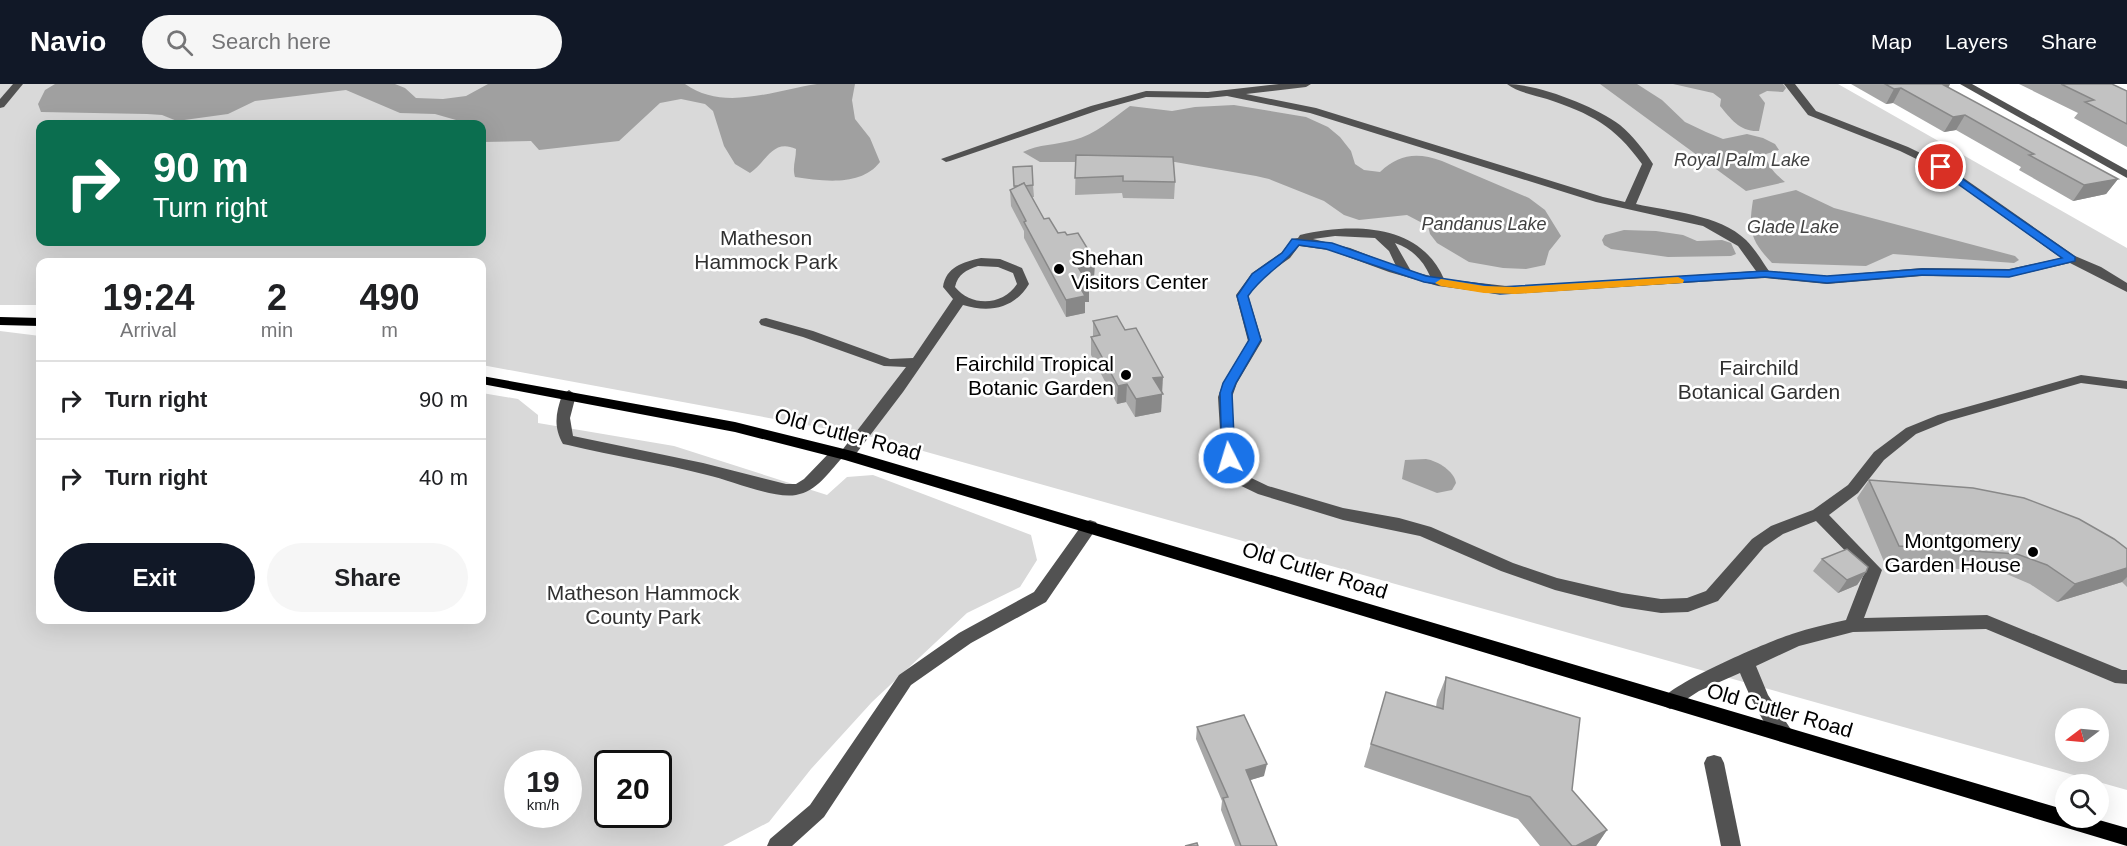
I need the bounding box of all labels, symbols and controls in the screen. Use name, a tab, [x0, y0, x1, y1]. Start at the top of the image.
search box	[142, 15, 562, 69]
text: Navio	[30, 26, 106, 57]
icon: search	[163, 26, 196, 59]
text: Search here	[211, 29, 331, 54]
text: Map	[1871, 30, 1912, 53]
text: Layers	[1945, 30, 2008, 53]
text: Share	[2041, 30, 2097, 53]
pin	[1915, 141, 1966, 192]
icon: right	[54, 144, 132, 222]
text: 90 m	[153, 144, 249, 191]
water label: Royal Palm Lake	[1674, 150, 1810, 170]
icon: arrive	[1924, 150, 1957, 183]
text: Turn right	[153, 193, 268, 223]
water label: Pandanus Lake	[1421, 214, 1547, 234]
water label: Glade Lake	[1747, 217, 1839, 237]
park label: Matheson Hammock Park	[694, 226, 838, 273]
place label: Shehan Visitors Center	[1071, 246, 1208, 293]
marker: Shehan Visitors Center	[1052, 262, 1066, 276]
text: 19:24	[102, 277, 194, 318]
text: 2	[267, 277, 287, 318]
text: 490	[359, 277, 420, 318]
text: Arrival	[120, 319, 177, 341]
text: min	[261, 319, 293, 341]
text: m	[381, 319, 398, 341]
place label: Fairchild Tropical Botanic Garden	[955, 352, 1114, 399]
park label: Fairchild Botanical Garden	[1678, 356, 1840, 403]
marker: Fairchild Tropical Botanic Garden	[1119, 368, 1133, 382]
icon: right	[54, 384, 87, 417]
text: Turn right	[105, 387, 207, 412]
text: 90 m	[419, 387, 468, 412]
street label: Old Cutler Road	[772, 403, 924, 465]
position arrow	[1197, 426, 1261, 490]
icon: right	[54, 462, 87, 495]
text: Turn right	[105, 465, 207, 490]
text: 40 m	[419, 465, 468, 490]
place label: Montgomery Garden House	[1884, 529, 2021, 576]
street label: Old Cutler Road	[1240, 537, 1390, 603]
button: Exit	[54, 543, 255, 612]
button: Share	[267, 543, 468, 612]
marker: Montgomery Garden House	[2026, 545, 2040, 559]
park label: Matheson Hammock County Park	[547, 581, 740, 628]
street label: Old Cutler Road	[1704, 678, 1856, 742]
north arrow	[2055, 708, 2109, 762]
map controls	[2055, 708, 2109, 828]
speed limit sign: 20	[594, 750, 672, 828]
text: 19	[526, 765, 560, 798]
button: search	[2055, 774, 2109, 828]
text: km/h	[527, 796, 559, 813]

